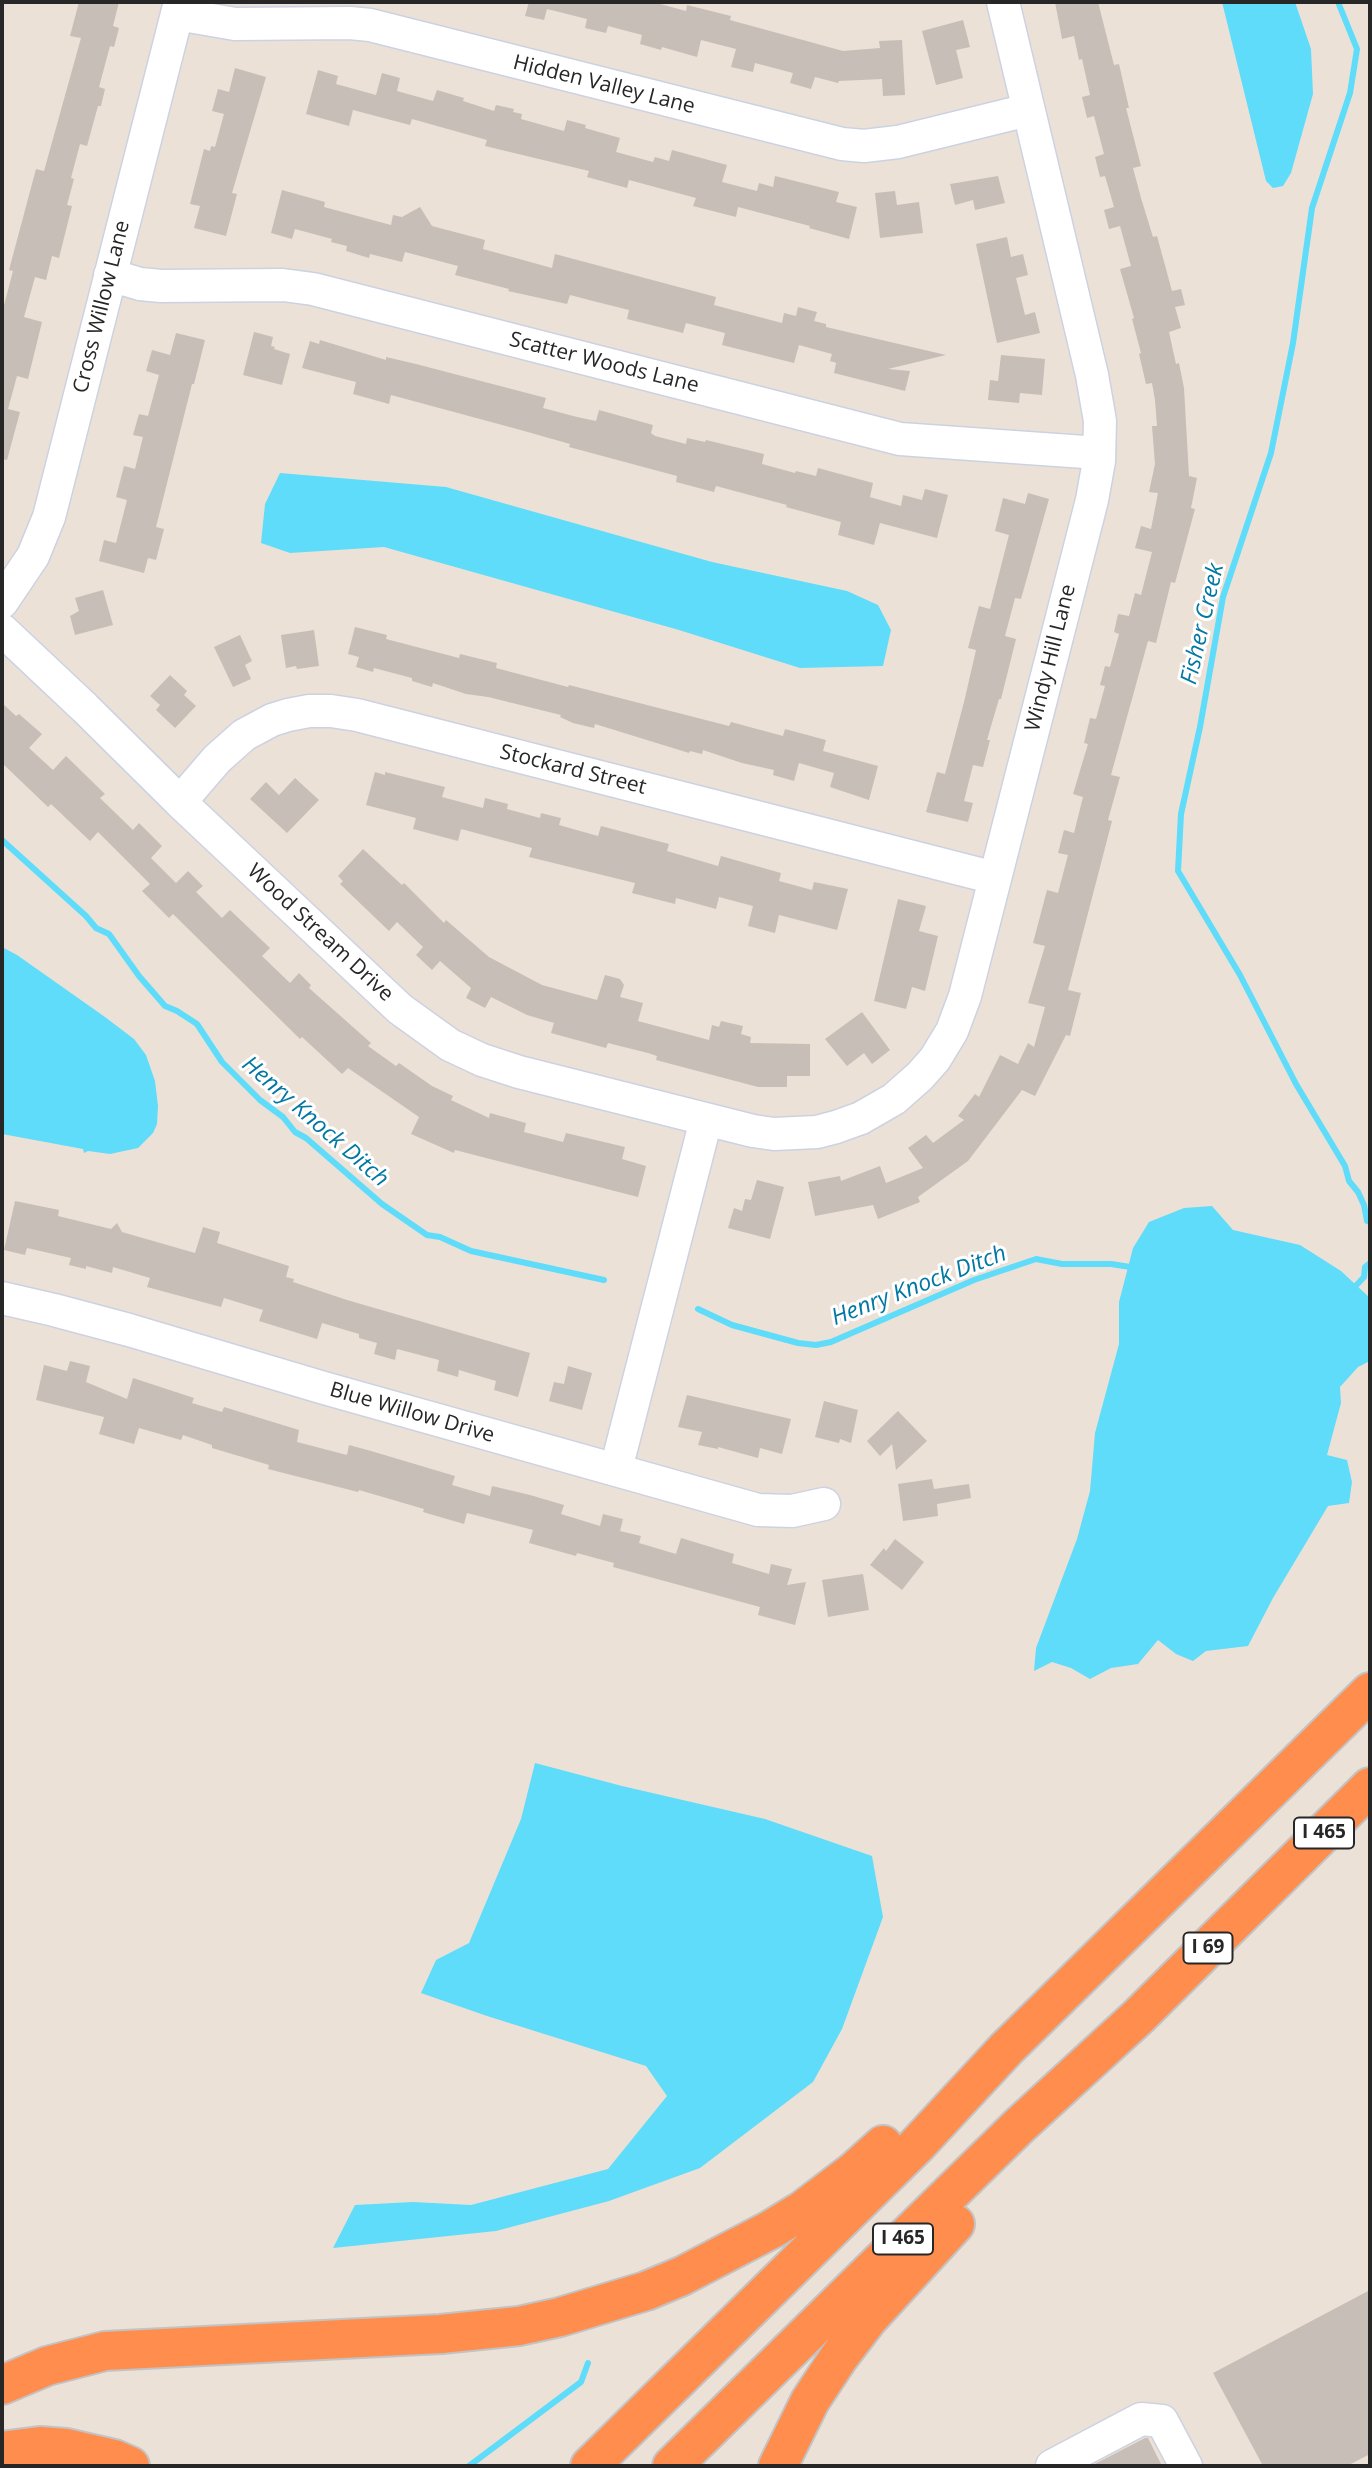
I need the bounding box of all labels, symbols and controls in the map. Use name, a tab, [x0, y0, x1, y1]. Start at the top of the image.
street label: Hidden Valley Lane	[510, 50, 698, 120]
street label: Cross Willow Lane	[68, 218, 136, 396]
street label: Scatter Woods Lane	[507, 327, 701, 399]
water label: Fisher Creek	[1176, 561, 1230, 687]
street label: Windy Hill Lane	[1021, 582, 1081, 734]
street label: Stockard Street	[497, 740, 649, 800]
street label: Wood Stream Drive	[242, 859, 398, 1007]
water label: Henry Knock Ditch	[236, 1051, 394, 1193]
water label: Henry Knock Ditch	[828, 1240, 1010, 1332]
street label: Blue Willow Drive	[327, 1377, 497, 1449]
road number: I 465	[1294, 1817, 1354, 1848]
road number: I 69	[1184, 1932, 1232, 1964]
road number: I 465	[873, 2224, 933, 2254]

